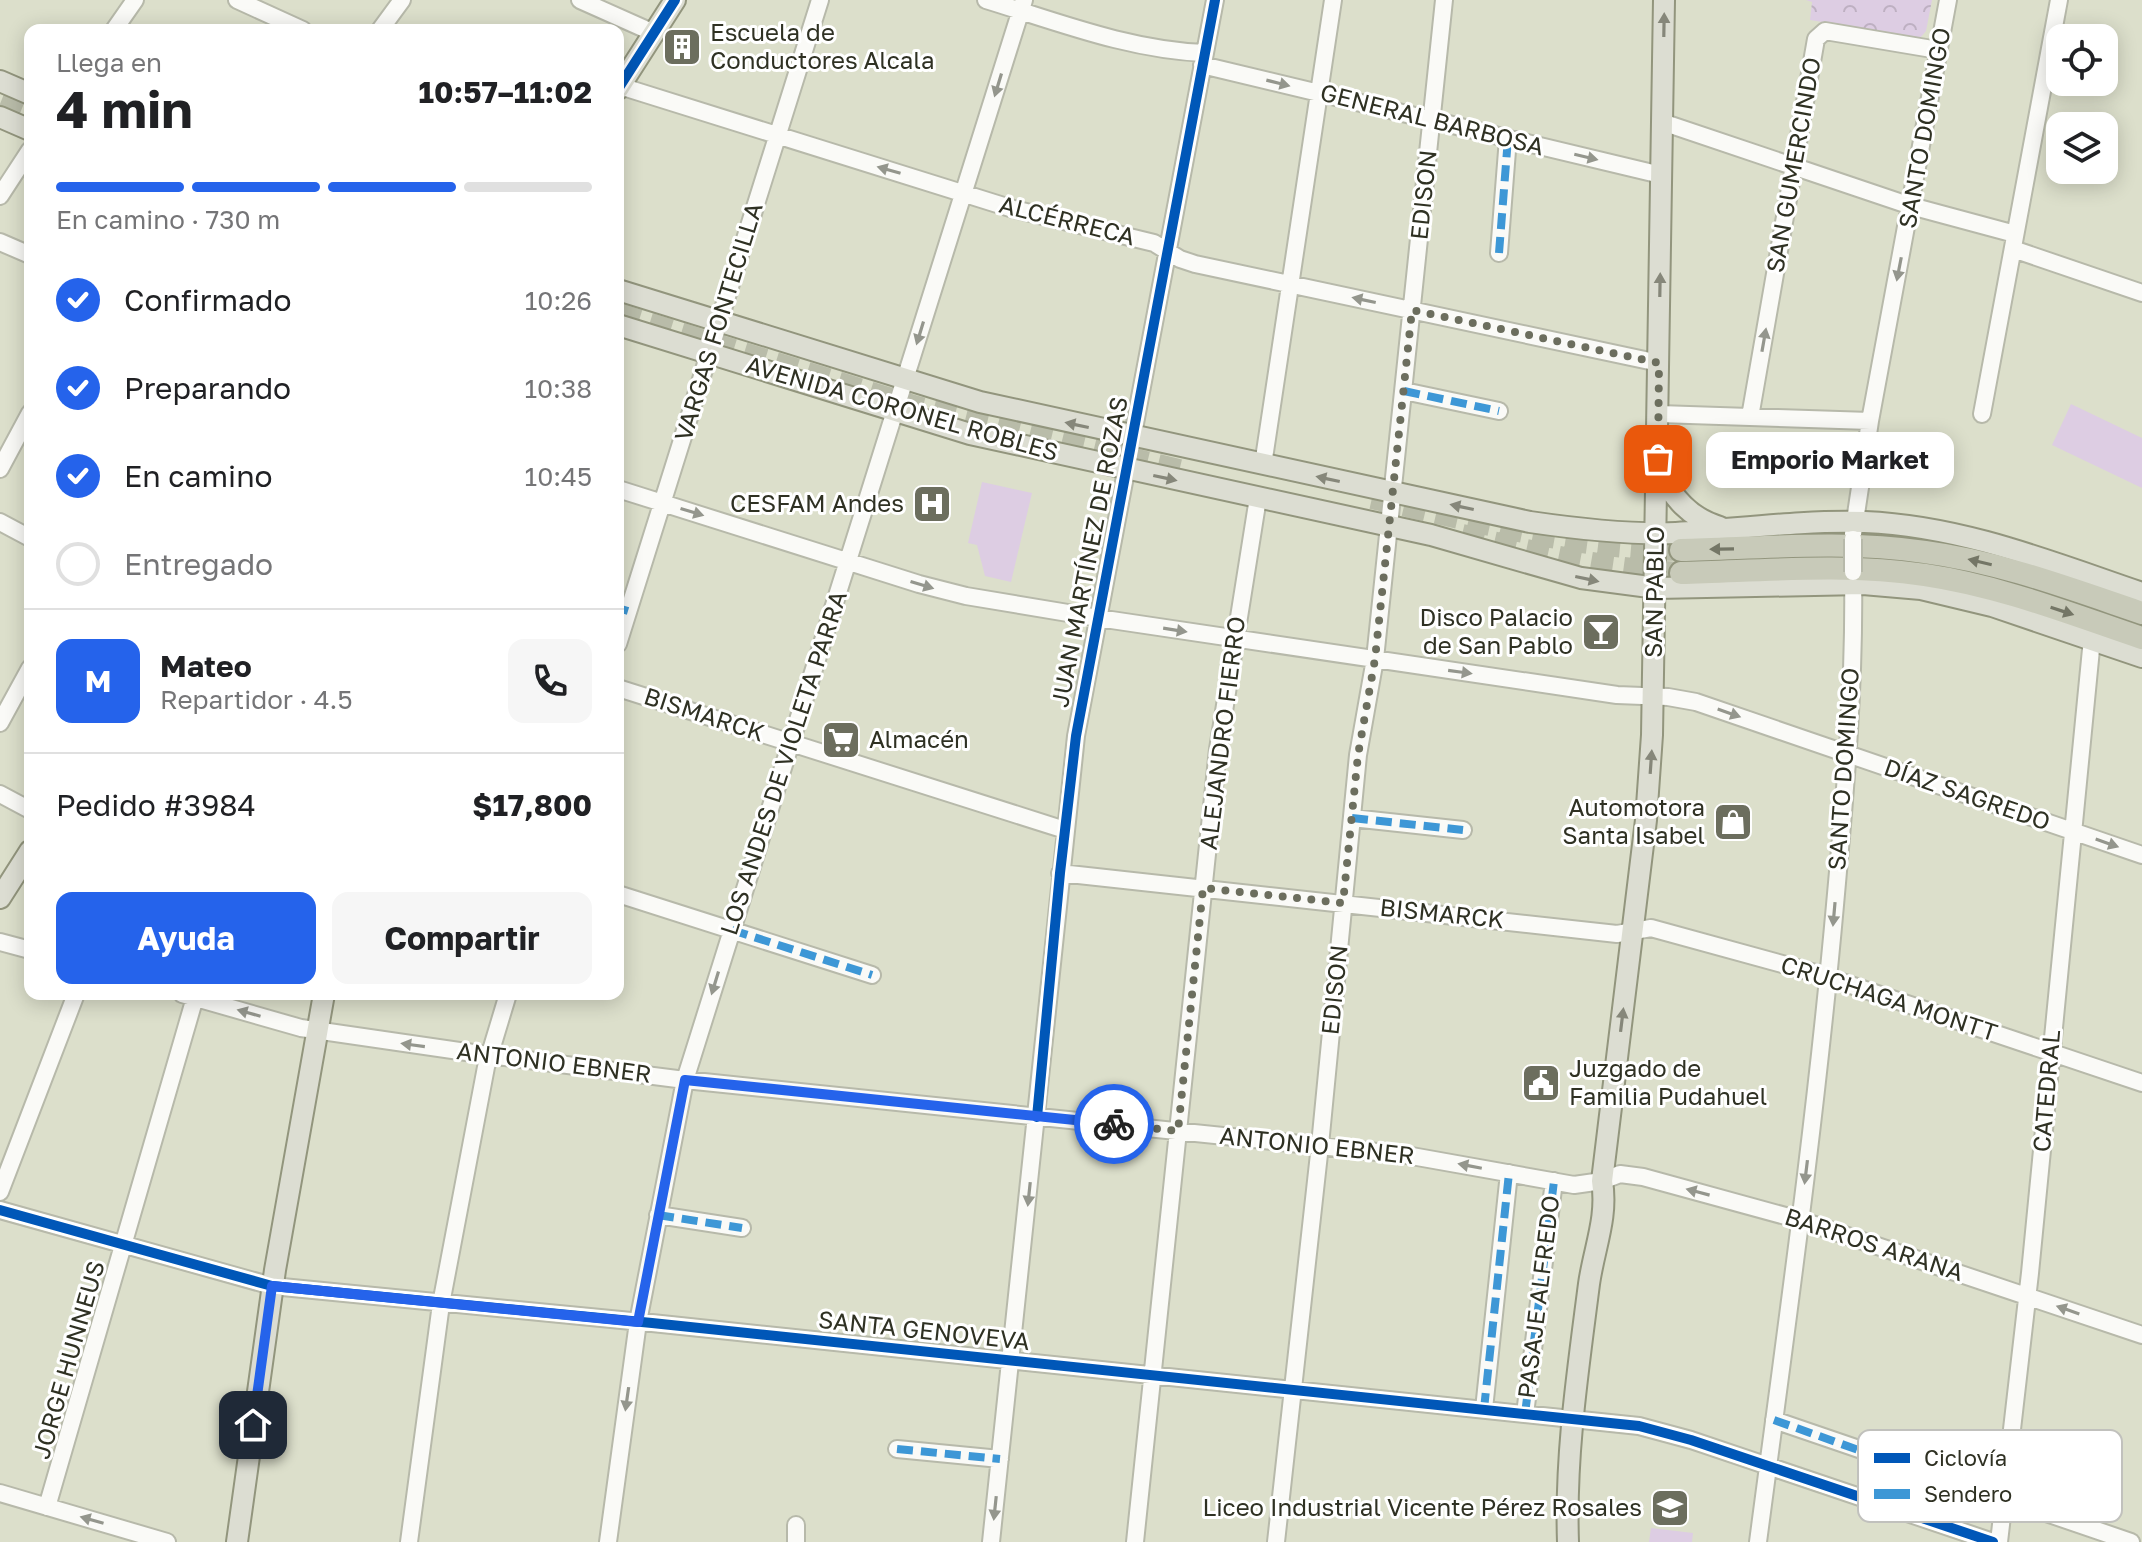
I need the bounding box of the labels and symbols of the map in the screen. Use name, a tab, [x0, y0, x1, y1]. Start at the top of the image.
one-way arrow	[1658, 12, 1670, 37]
place label: Escuela de Conductores Alcala	[710, 17, 935, 74]
street label: SANTO DOMINGO	[1892, 25, 1955, 230]
building icon: Escuela de Conductores Alcala	[661, 26, 703, 68]
street label: SAN GUMERCINDO	[1759, 55, 1826, 275]
one-way arrow	[991, 74, 1003, 98]
street label: GENERAL BARBOSA	[1318, 77, 1547, 160]
one-way arrow	[1266, 78, 1291, 90]
street label: EDISON	[1403, 148, 1442, 241]
one-way arrow	[1573, 151, 1598, 164]
one-way arrow	[877, 163, 901, 176]
street label: ALCÉRRECA	[996, 189, 1138, 250]
street label: VARGAS FONTECILLA	[668, 199, 768, 444]
one-way arrow	[1892, 257, 1904, 282]
one-way arrow	[1654, 272, 1666, 297]
one-way arrow	[1351, 293, 1376, 305]
one-way arrow	[913, 322, 925, 346]
one-way arrow	[1758, 327, 1770, 352]
street label: AVENIDA CORONEL ROBLES	[743, 349, 1062, 466]
street label: JUAN MARTÍNEZ DE ROZAS	[1044, 394, 1133, 709]
one-way arrow	[1064, 418, 1089, 431]
pin	[1624, 425, 1692, 493]
callout: Emporio Market	[1706, 431, 1954, 487]
one-way arrow	[1152, 472, 1177, 485]
one-way arrow	[1315, 472, 1340, 485]
hospital icon: CESFAM Andes	[911, 483, 953, 525]
place label: CESFAM Andes	[730, 488, 904, 517]
one-way arrow	[1449, 501, 1474, 513]
one-way arrow	[681, 506, 705, 519]
street label: SAN PABLO	[1638, 526, 1669, 658]
one-way arrow	[1709, 543, 1734, 555]
one-way arrow	[1968, 555, 1993, 568]
one-way arrow	[1575, 573, 1600, 586]
one-way arrow	[911, 579, 935, 592]
street label: LOS ANDES DE VIOLETA PARRA	[713, 587, 852, 938]
place label: Disco Palacio de San Pablo	[1419, 602, 1573, 659]
one-way arrow	[2050, 606, 2074, 618]
bar icon: Disco Palacio de San Pablo	[1580, 611, 1622, 653]
street label: ALEJANDRO FIERRO	[1193, 614, 1250, 851]
one-way arrow	[1163, 624, 1188, 637]
one-way arrow	[1448, 666, 1473, 679]
street label: SANTO DOMINGO	[1821, 666, 1864, 871]
street label: BISMARCK	[641, 680, 768, 747]
one-way arrow	[1717, 708, 1741, 720]
supermarket icon: Almacén	[820, 719, 862, 761]
place label: Almacén	[869, 724, 969, 753]
one-way arrow	[1645, 749, 1658, 774]
street label: DÍAZ SAGREDO	[1881, 752, 2054, 836]
place label: Automotora Santa Isabel	[1562, 792, 1705, 849]
shop icon: Automotora Santa Isabel	[1712, 801, 1754, 843]
one-way arrow	[2095, 837, 2119, 849]
street label: BISMARCK	[1379, 892, 1506, 933]
one-way arrow	[1827, 902, 1840, 927]
street label: EDISON	[1314, 943, 1353, 1036]
street label: CRUCHAGA MONTT	[1778, 949, 2002, 1046]
one-way arrow	[708, 971, 721, 995]
one-way arrow	[236, 1006, 260, 1019]
one-way arrow	[1616, 1008, 1629, 1033]
street label: CATEDRAL	[2026, 1028, 2065, 1153]
street label: ANTONIO EBNER	[455, 1035, 653, 1088]
one-way arrow	[400, 1038, 425, 1051]
place label: Juzgado de Familia Pudahuel	[1569, 1053, 1767, 1110]
public building icon: Juzgado de Familia Pudahuel	[1520, 1062, 1562, 1104]
courier	[1074, 1084, 1154, 1164]
street label: ANTONIO EBNER	[1218, 1120, 1416, 1169]
one-way arrow	[1457, 1159, 1482, 1171]
one-way arrow	[1799, 1160, 1812, 1185]
one-way arrow	[1022, 1182, 1035, 1207]
one-way arrow	[1686, 1185, 1711, 1197]
street label: PASAJE ALFREDO	[1511, 1194, 1564, 1400]
street label: BARROS ARANA	[1781, 1201, 1968, 1286]
street label: JORGE HUNNEUS	[25, 1257, 110, 1462]
one-way arrow	[2056, 1303, 2080, 1315]
street label: SANTA GENOVEVA	[817, 1304, 1031, 1355]
one-way arrow	[621, 1387, 634, 1412]
pin	[219, 1391, 287, 1459]
legend	[1858, 1430, 2122, 1522]
text: Ciclovía	[1924, 1444, 2007, 1471]
text: Sendero	[1924, 1480, 2012, 1507]
school or university icon: Liceo Industrial Vicente Pérez Rosales	[1649, 1487, 1691, 1529]
place label: Liceo Industrial Vicente Pérez Rosales	[1202, 1492, 1642, 1521]
one-way arrow	[988, 1496, 1001, 1521]
one-way arrow	[80, 1513, 104, 1526]

